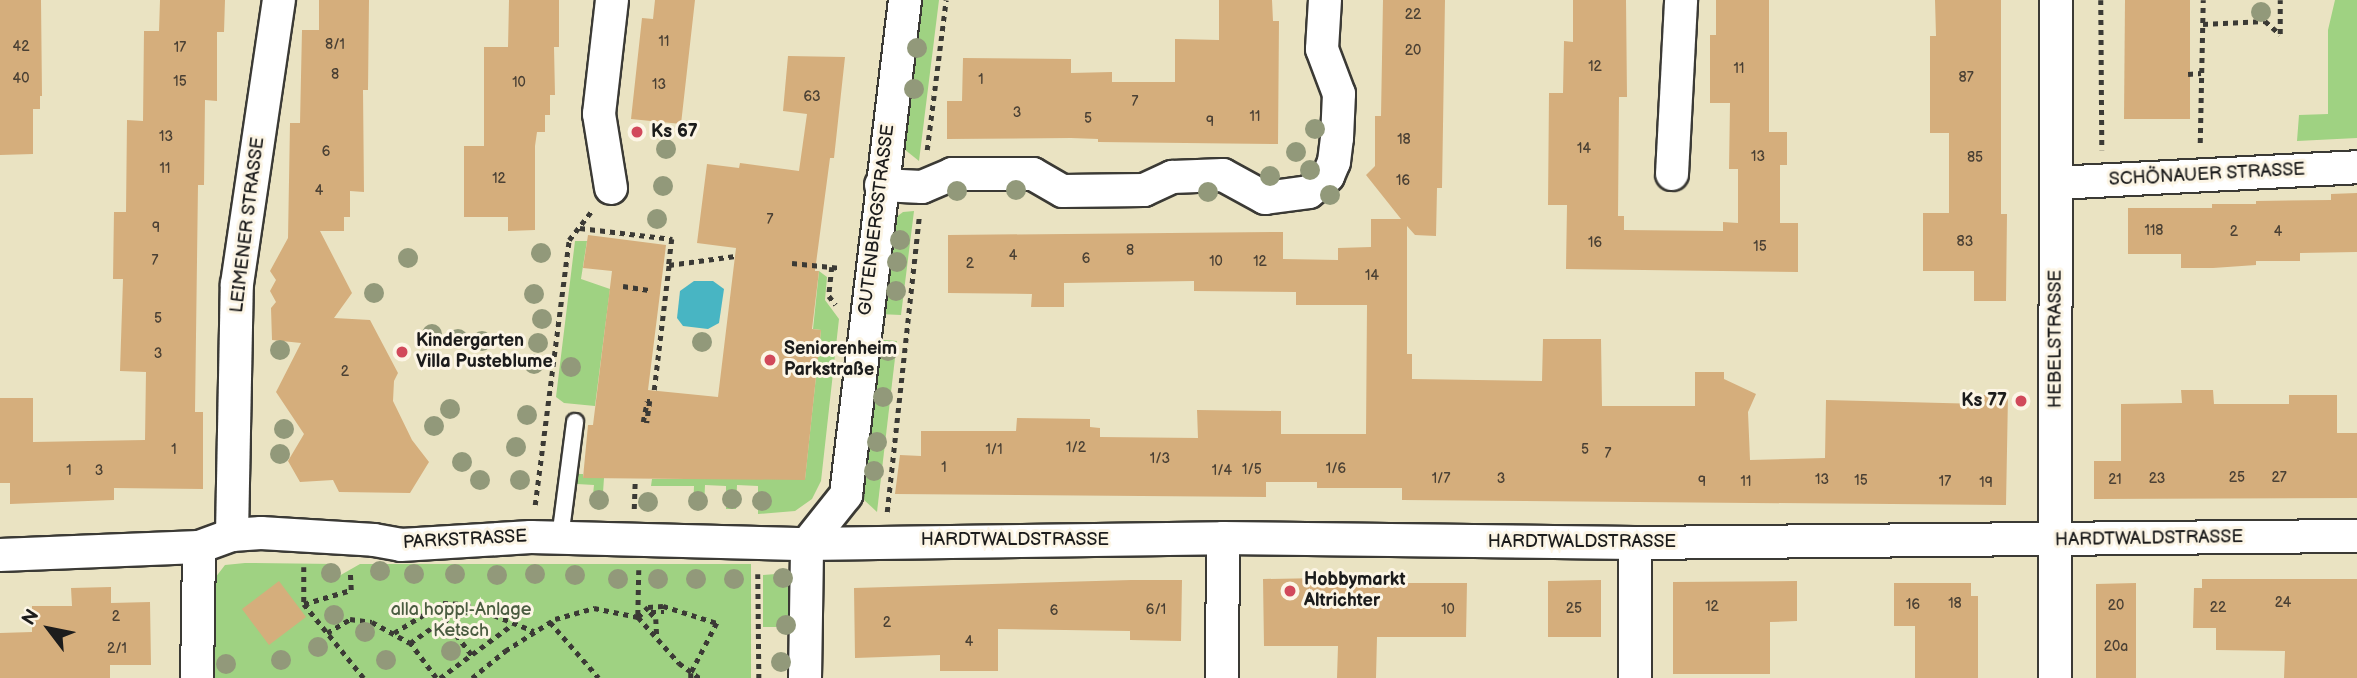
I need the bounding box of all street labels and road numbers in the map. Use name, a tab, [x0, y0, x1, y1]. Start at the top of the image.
street label: GUTENBERGSTRASSE	[855, 123, 899, 317]
street label: LEIMENER STRASSE	[226, 136, 270, 314]
street label: SCHÖNAUER STRASSE	[2108, 159, 2306, 191]
street label: HEBELSTRASSE	[2045, 270, 2067, 408]
street label: PARKSTRASSE	[402, 526, 528, 554]
street label: HARDTWALDSTRASSE	[2055, 527, 2243, 551]
street label: HARDTWALDSTRASSE	[921, 529, 1109, 551]
street label: HARDTWALDSTRASSE	[1488, 531, 1676, 553]

